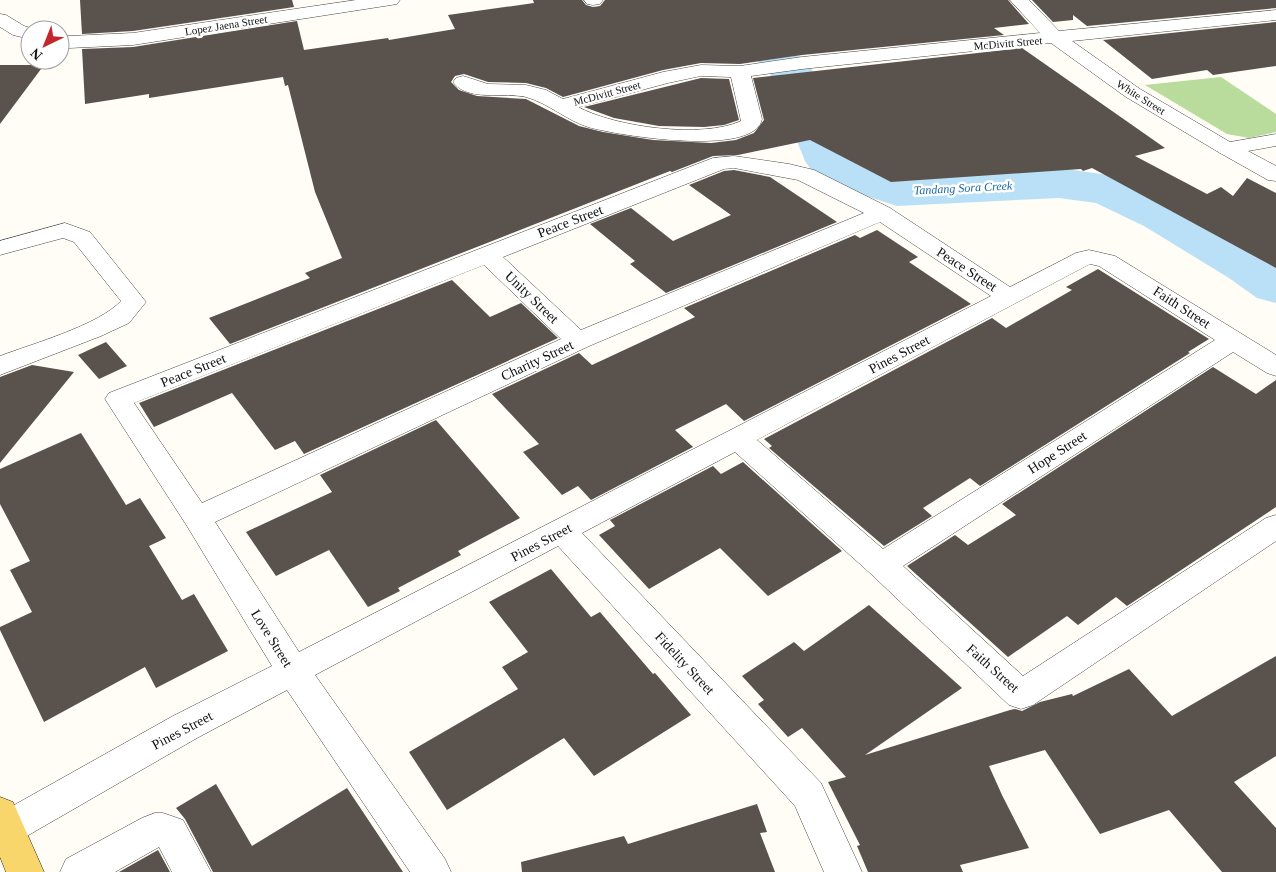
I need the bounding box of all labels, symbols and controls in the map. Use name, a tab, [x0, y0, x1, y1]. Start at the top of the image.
street label: Lopez Jaena Street	[184, 13, 268, 37]
north arrow	[20, 20, 70, 70]
street label: McDivitt Street	[973, 34, 1043, 52]
text: N	[28, 45, 45, 63]
street label: White Street	[1114, 77, 1168, 117]
street label: McDivitt Street	[572, 78, 642, 108]
water label: Tandang Sora Creek	[913, 178, 1013, 198]
street label: Peace Street	[535, 202, 605, 241]
street label: Peace Street	[934, 244, 1000, 295]
street label: Unity Street	[502, 268, 561, 326]
street label: Faith Street	[1150, 283, 1213, 331]
street label: Pines Street	[866, 332, 932, 377]
street label: Charity Street	[499, 337, 576, 384]
street label: Peace Street	[158, 351, 228, 390]
street label: Hope Street	[1025, 428, 1089, 477]
street label: Pines Street	[508, 520, 574, 565]
street label: Love Street	[248, 607, 295, 670]
street label: Fidelity Street	[652, 629, 717, 698]
street label: Faith Street	[964, 641, 1022, 696]
street label: Pines Street	[149, 708, 215, 753]

